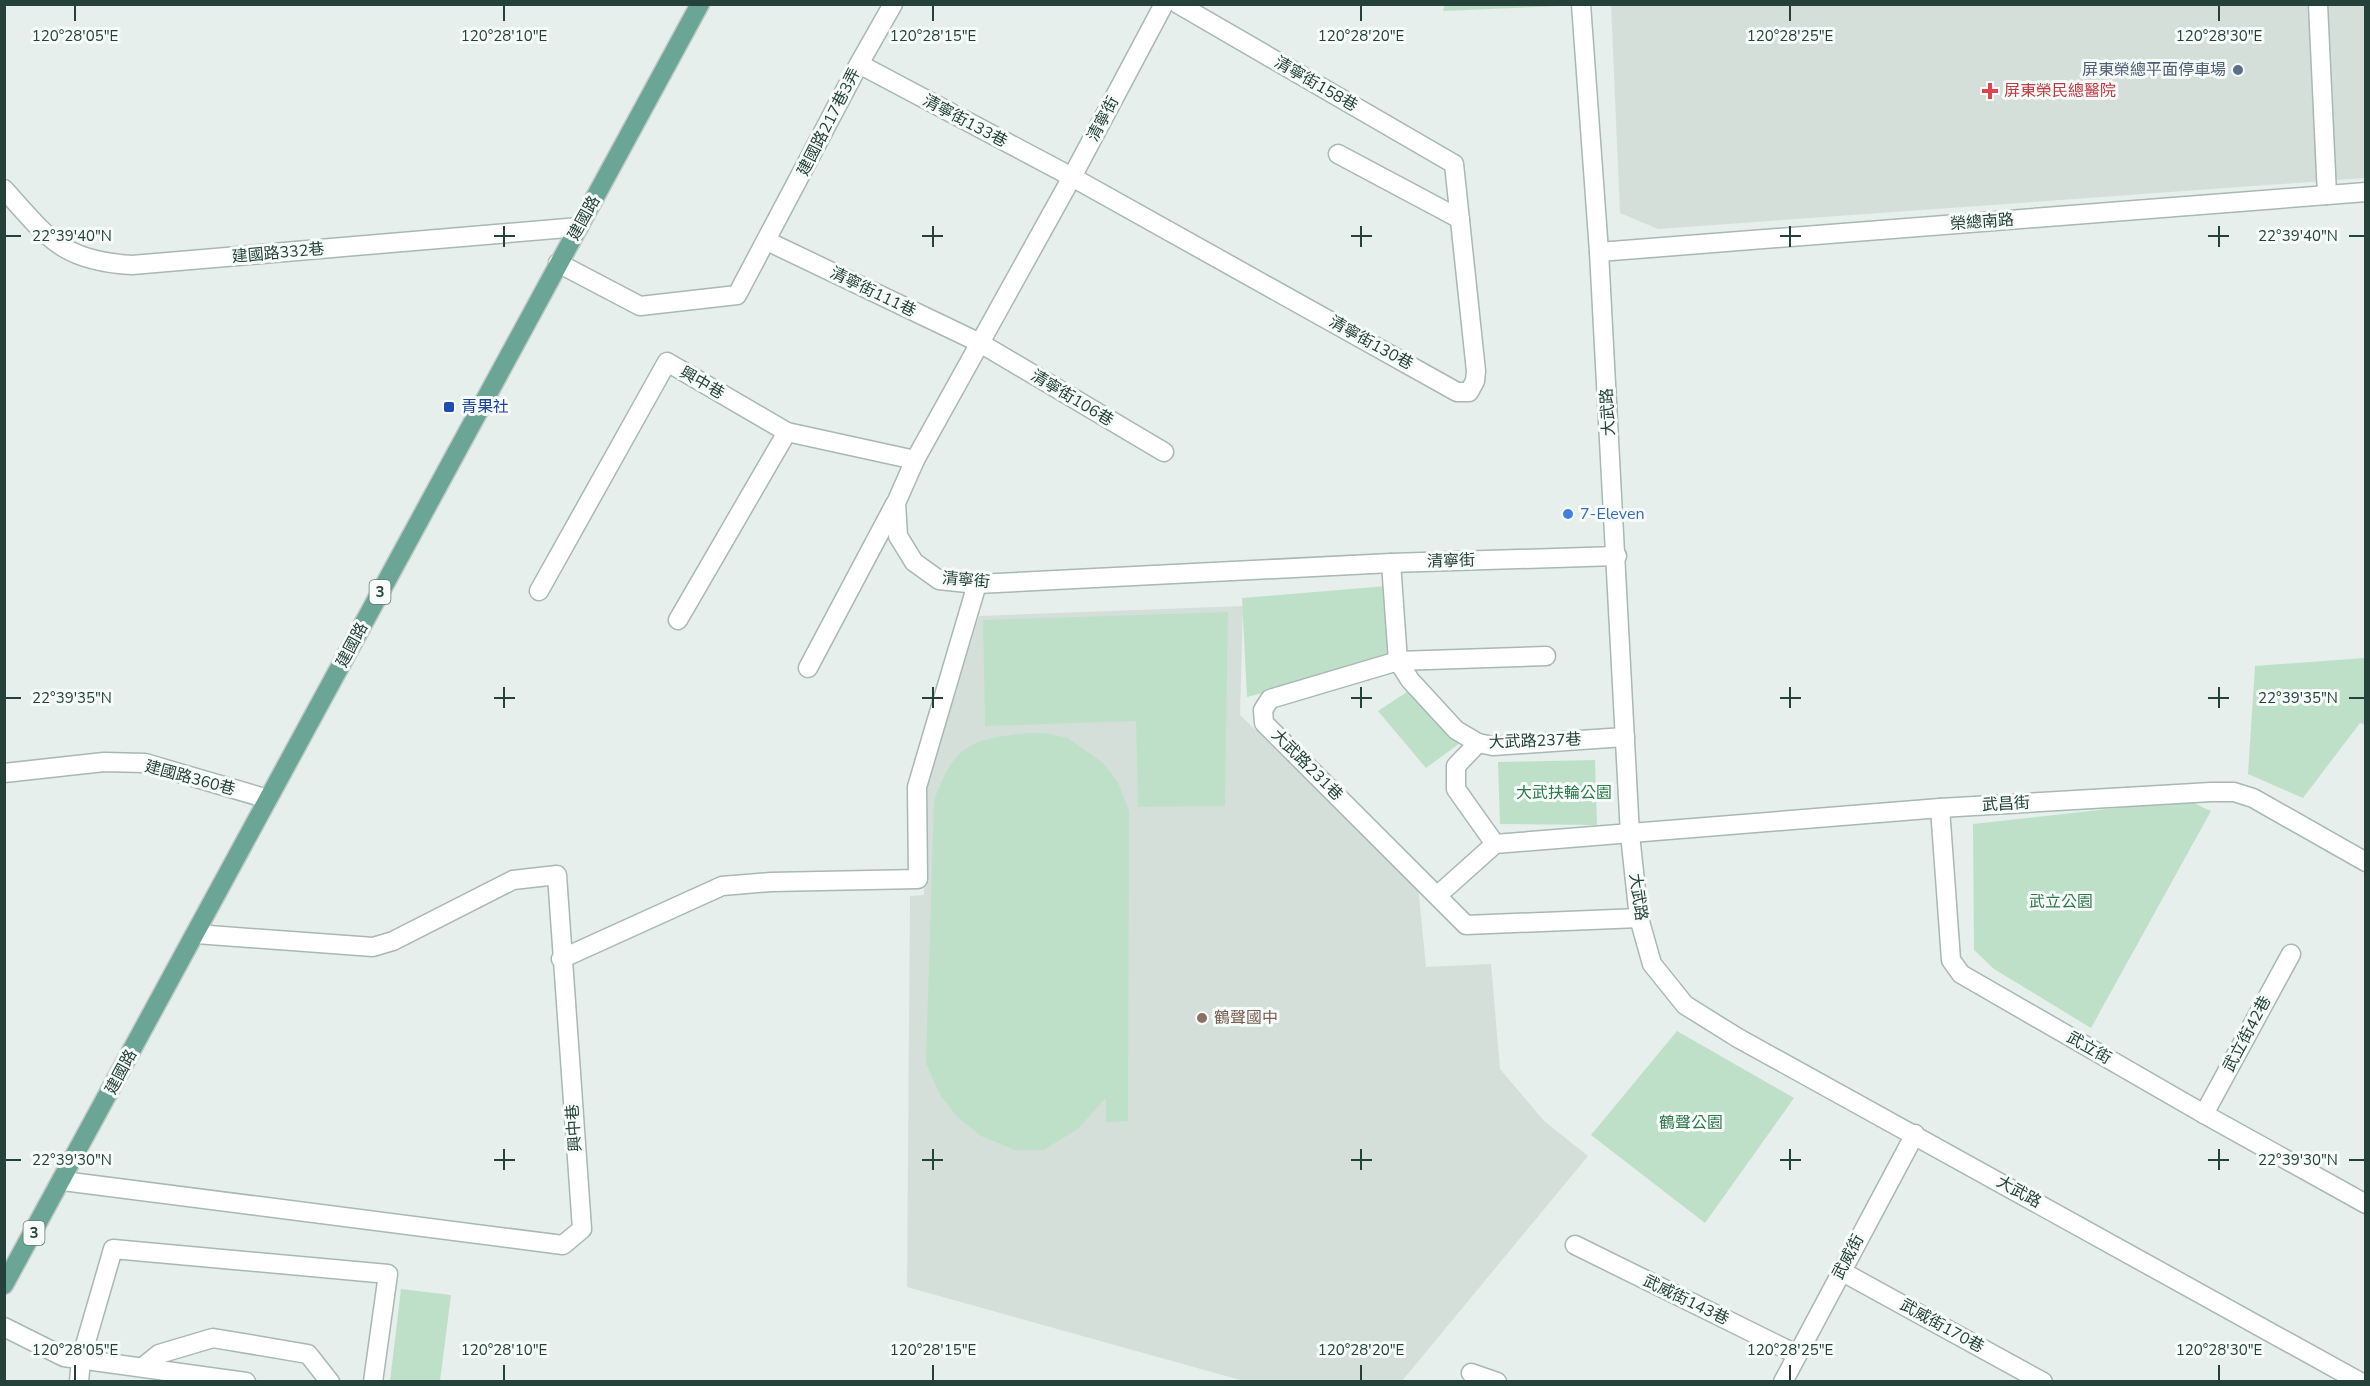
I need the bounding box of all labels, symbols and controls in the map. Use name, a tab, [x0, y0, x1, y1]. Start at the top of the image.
text: 120°28'05"E	[32, 26, 118, 46]
text: 120°28'10"E	[461, 26, 547, 46]
text: 120°28'15"E	[890, 26, 976, 46]
text: 120°28'20"E	[1318, 26, 1404, 46]
text: 120°28'25"E	[1747, 26, 1833, 46]
text: 120°28'30"E	[2176, 26, 2262, 46]
street label: 清寧街158巷	[1270, 51, 1362, 117]
place label: 屏東榮總平面停車場	[2082, 59, 2226, 81]
marker: 屏東榮總平面停車場	[2231, 63, 2245, 77]
street label: 建國路217巷3弄	[792, 64, 866, 180]
place label: 屏東榮民總醫院	[2004, 80, 2116, 102]
marker: 屏東榮民總醫院	[1981, 82, 1999, 100]
street label: 清寧街133巷	[919, 90, 1011, 152]
street label: 清寧街	[1082, 93, 1124, 145]
street label: 建國路	[563, 192, 605, 244]
street label: 榮總南路	[1949, 209, 2015, 235]
text: 22°39'40"N	[32, 226, 112, 246]
text: 22°39'40"N	[2258, 226, 2338, 246]
street label: 建國路332巷	[231, 238, 325, 268]
street label: 清寧街111巷	[826, 262, 920, 322]
street label: 清寧街130巷	[1325, 311, 1417, 375]
street label: 興中巷	[676, 361, 728, 405]
street label: 清寧街106巷	[1027, 365, 1117, 431]
street label: 大武路	[1596, 387, 1620, 437]
place label: 青果社	[461, 396, 509, 418]
marker: 青果社	[442, 400, 456, 414]
place label: 7-Eleven	[1580, 503, 1645, 525]
marker: 7-Eleven	[1561, 507, 1575, 521]
street label: 清寧街	[1427, 549, 1475, 573]
street label: 清寧街	[941, 567, 991, 593]
road number: 3	[370, 580, 391, 604]
street label: 建國路	[331, 619, 373, 671]
text: 22°39'35"N	[32, 688, 112, 708]
text: 22°39'35"N	[2258, 688, 2338, 708]
street label: 大武路231巷	[1266, 724, 1348, 806]
street label: 大武路237巷	[1488, 728, 1582, 754]
street label: 建國路360巷	[142, 755, 238, 801]
park label: 大武扶輪公園	[1516, 782, 1612, 804]
street label: 武昌街	[1981, 792, 2031, 816]
street label: 大武路	[1624, 872, 1652, 922]
park label: 武立公園	[2029, 891, 2093, 913]
street label: 武立街42巷	[2218, 992, 2276, 1076]
place label: 鶴聲國中	[1214, 1007, 1278, 1029]
marker: 鶴聲國中	[1195, 1011, 1209, 1025]
street label: 武立街	[2063, 1026, 2115, 1070]
street label: 建國路	[100, 1046, 142, 1098]
street label: 興中巷	[561, 1103, 587, 1153]
park label: 鶴聲公園	[1659, 1112, 1723, 1134]
text: 22°39'30"N	[32, 1150, 112, 1170]
text: 22°39'30"N	[2258, 1150, 2338, 1170]
street label: 大武路	[1993, 1171, 2045, 1213]
road number: 3	[24, 1221, 44, 1245]
street label: 武威街	[1827, 1231, 1869, 1283]
street label: 武威街143巷	[1639, 1270, 1733, 1330]
street label: 武威街170巷	[1896, 1294, 1988, 1358]
text: 120°28'05"E	[32, 1340, 118, 1360]
text: 120°28'10"E	[461, 1340, 547, 1360]
text: 120°28'15"E	[890, 1340, 976, 1360]
text: 120°28'20"E	[1318, 1340, 1404, 1360]
text: 120°28'25"E	[1747, 1340, 1833, 1360]
text: 120°28'30"E	[2176, 1340, 2262, 1360]

